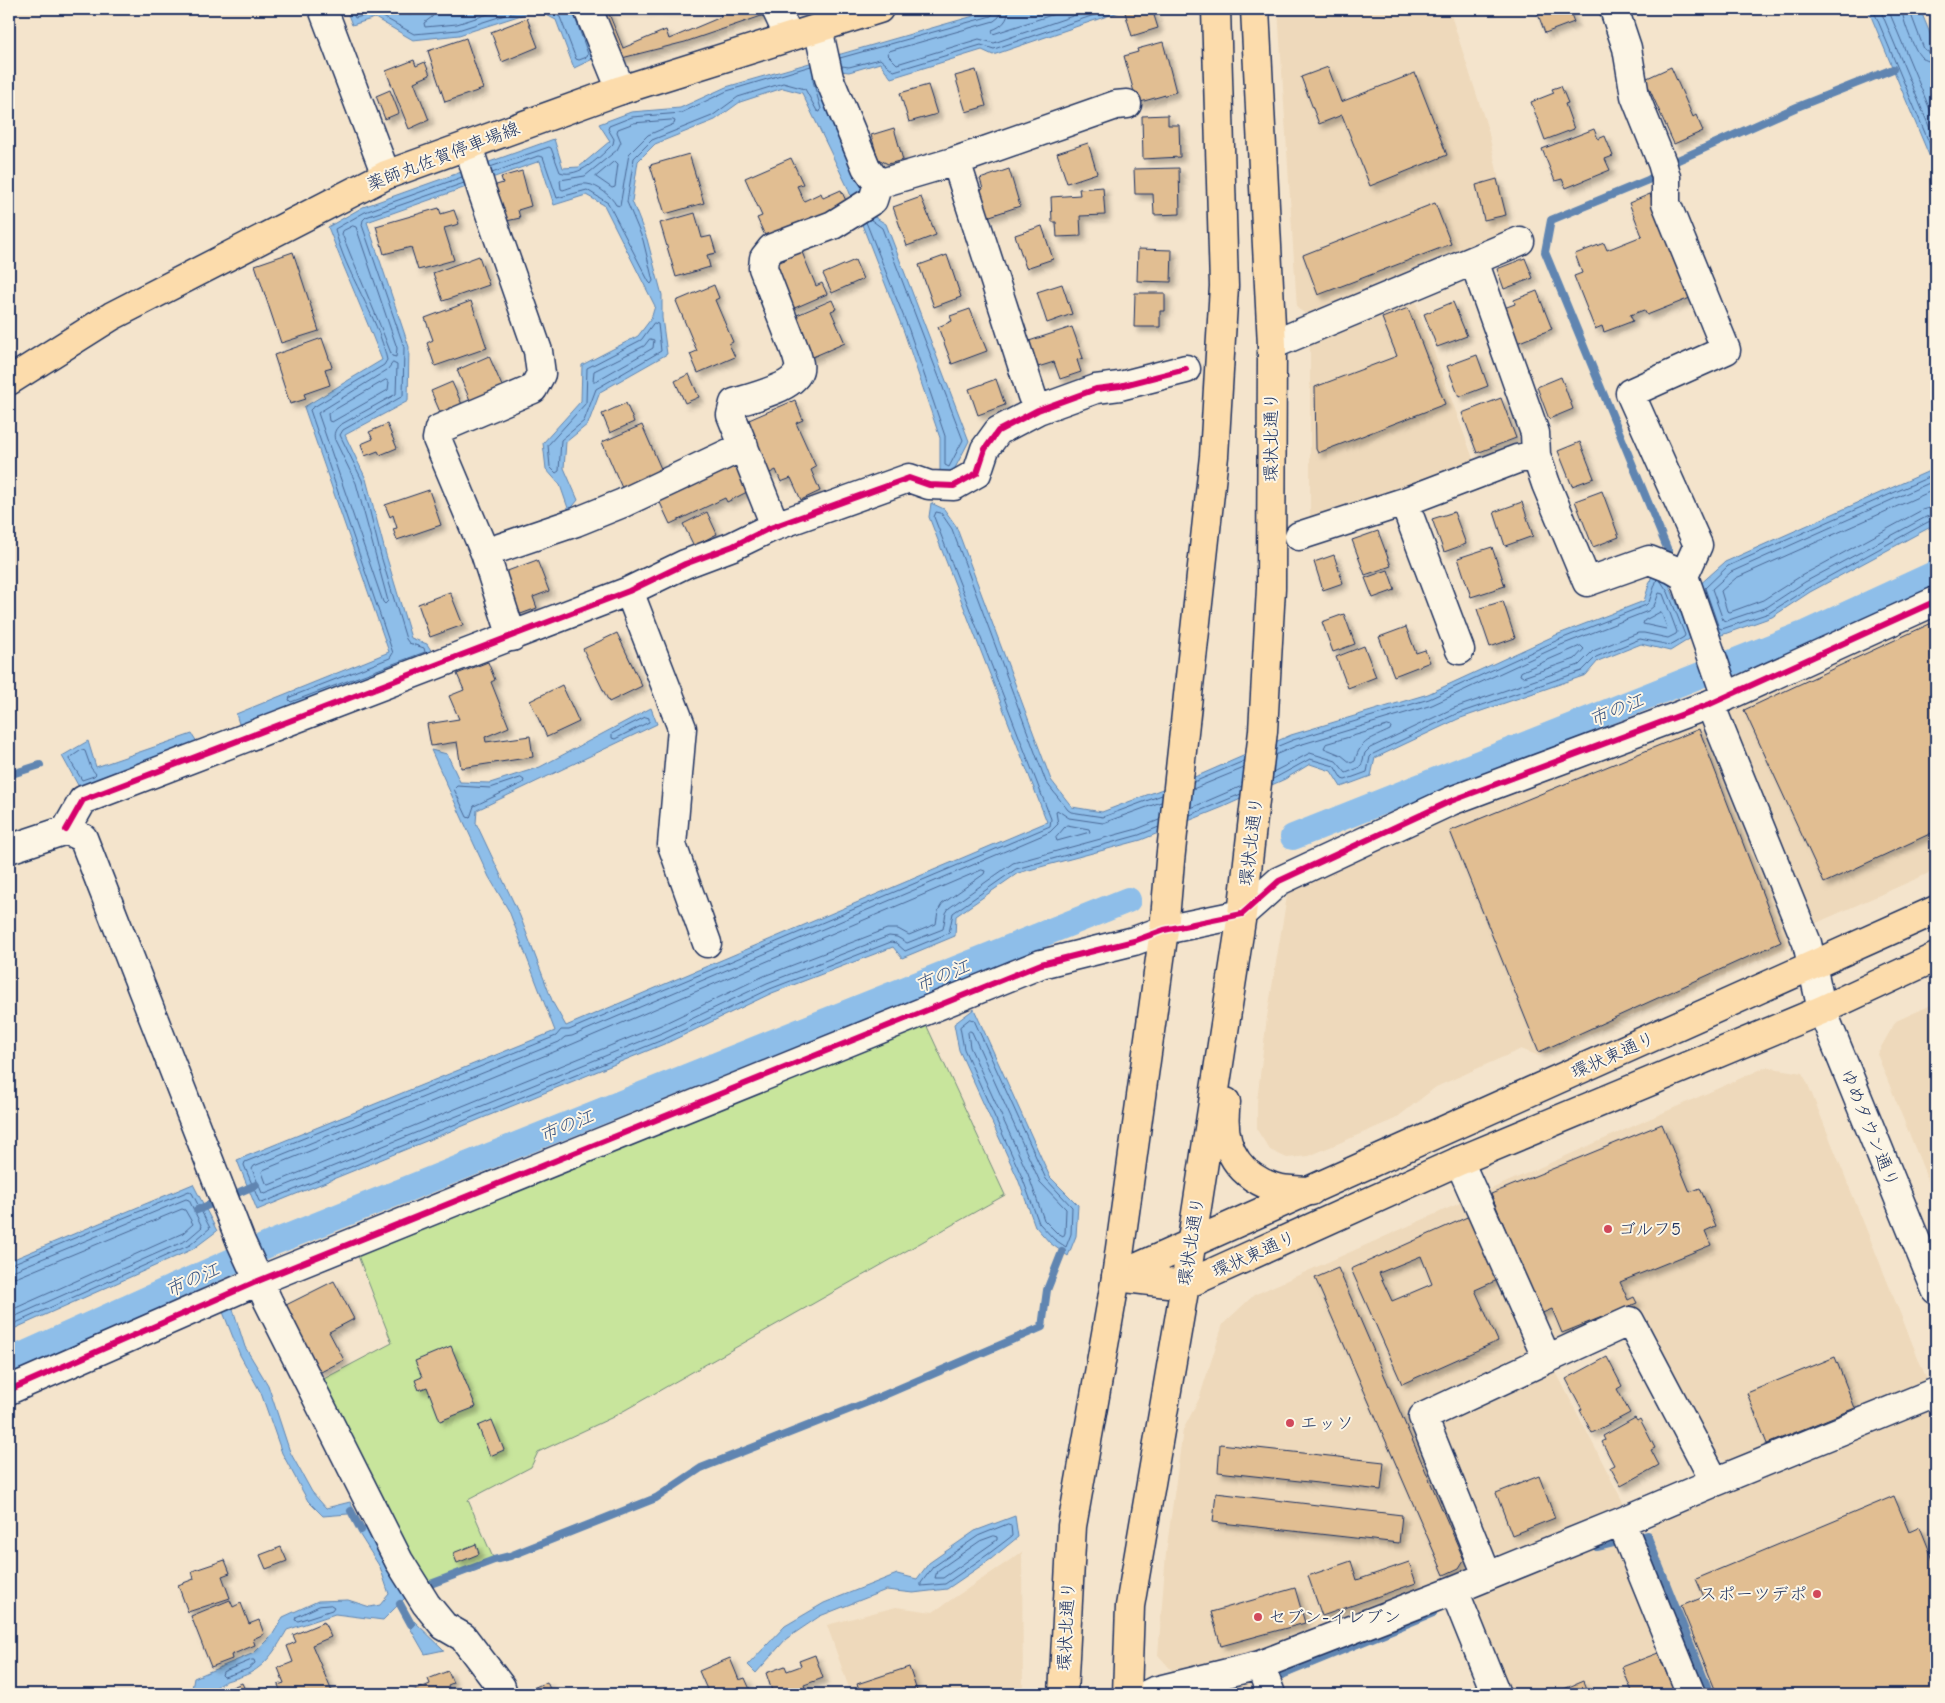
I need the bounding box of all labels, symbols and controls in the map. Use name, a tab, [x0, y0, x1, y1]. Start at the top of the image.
street label: 薬師丸佐賀停車場線	[364, 118, 523, 195]
street label: 環状北通り	[1261, 392, 1282, 482]
water label: 市の江	[1586, 689, 1648, 731]
street label: 環状北通り	[1236, 795, 1267, 887]
water label: 市の江	[912, 955, 974, 997]
street label: 環状東通り	[1568, 1028, 1659, 1083]
street label: ゆめタウン通り	[1836, 1066, 1903, 1191]
water label: 市の江	[536, 1105, 598, 1147]
street label: 環状北通り	[1174, 1195, 1209, 1287]
place label: ゴルフ5	[1618, 1219, 1681, 1240]
marker: ゴルフ5	[1602, 1223, 1614, 1235]
street label: 環状東通り	[1209, 1227, 1300, 1282]
water label: 市の江	[162, 1258, 224, 1302]
place label: エッソ	[1300, 1413, 1354, 1434]
marker: エッソ	[1284, 1417, 1296, 1429]
street label: 環状北通り	[1054, 1581, 1079, 1672]
place label: スポーツデポ	[1699, 1584, 1807, 1605]
marker: スポーツデポ	[1811, 1588, 1823, 1600]
place label: セブン-イレブン	[1268, 1607, 1401, 1628]
marker: セブン-イレブン	[1252, 1611, 1264, 1623]

